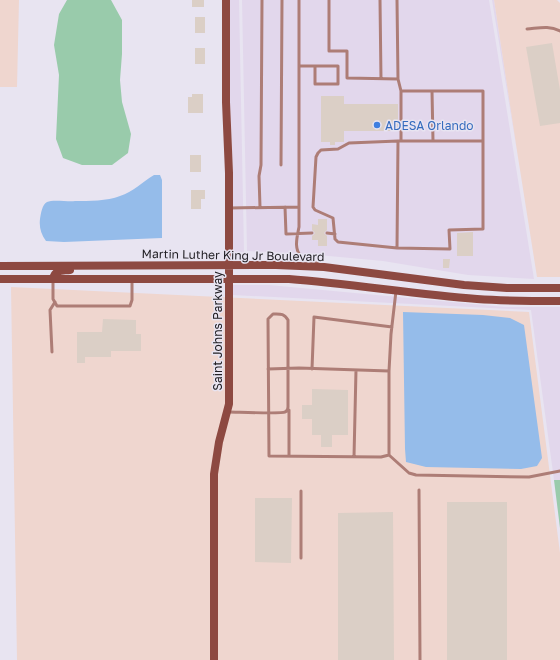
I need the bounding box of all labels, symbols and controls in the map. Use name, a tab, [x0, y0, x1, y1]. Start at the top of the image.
place label: ADESA Orlando	[385, 118, 474, 133]
marker: ADESA Orlando	[372, 120, 382, 130]
street label: Martin Luther King Jr Boulevard	[142, 246, 324, 264]
street label: Saint Johns Parkway	[210, 271, 225, 391]

